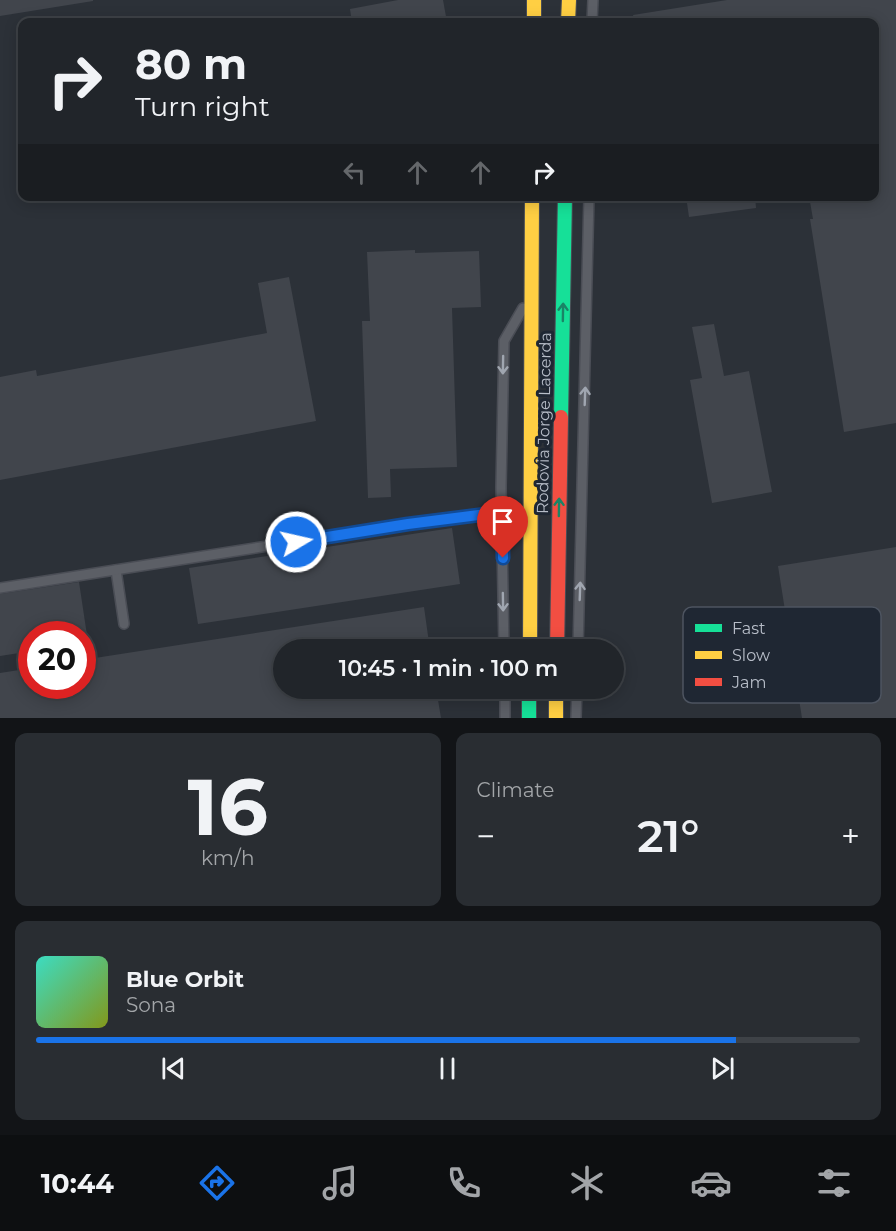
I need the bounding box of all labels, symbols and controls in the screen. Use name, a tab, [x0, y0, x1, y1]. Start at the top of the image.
text: 80 m	[135, 38, 247, 90]
icon: right	[36, 42, 114, 120]
text: Turn right	[135, 90, 270, 123]
icon: left	[338, 156, 371, 189]
icon: ahead	[401, 156, 434, 189]
icon: ahead	[464, 156, 497, 189]
icon: right	[527, 156, 560, 189]
one-way arrow	[557, 303, 569, 323]
street label: Rodovia Jorge Lacerda	[533, 332, 555, 514]
one-way arrow	[498, 354, 509, 374]
one-way arrow	[579, 387, 590, 407]
pin	[477, 496, 528, 558]
one-way arrow	[554, 498, 565, 518]
icon: arrive	[486, 505, 519, 538]
position arrow	[264, 510, 328, 574]
one-way arrow	[574, 582, 585, 602]
one-way arrow	[498, 591, 509, 611]
legend	[683, 607, 881, 703]
text: Fast	[732, 619, 766, 638]
speed limit sign: 20	[18, 621, 96, 699]
text: Slow	[732, 646, 770, 665]
text: 10:45 · 1 min · 100 m	[339, 655, 558, 682]
text: Jam	[731, 673, 766, 692]
text: 16	[188, 759, 268, 855]
text: Climate	[477, 778, 554, 802]
text: 21°	[637, 808, 699, 863]
text: −	[477, 816, 495, 856]
text: +	[841, 816, 860, 856]
text: km/h	[201, 846, 254, 870]
text: Blue Orbit	[126, 966, 244, 993]
text: Sona	[126, 993, 176, 1017]
icon: previous	[157, 1052, 190, 1085]
icon: pause	[431, 1052, 464, 1085]
icon: next	[706, 1052, 739, 1085]
icon: directions	[196, 1162, 238, 1204]
icon: music	[319, 1162, 361, 1204]
icon: phone	[443, 1162, 485, 1204]
icon: climate	[566, 1162, 608, 1204]
icon: car	[690, 1162, 732, 1204]
icon: filters	[813, 1162, 855, 1204]
text: 10:44	[41, 1167, 114, 1200]

